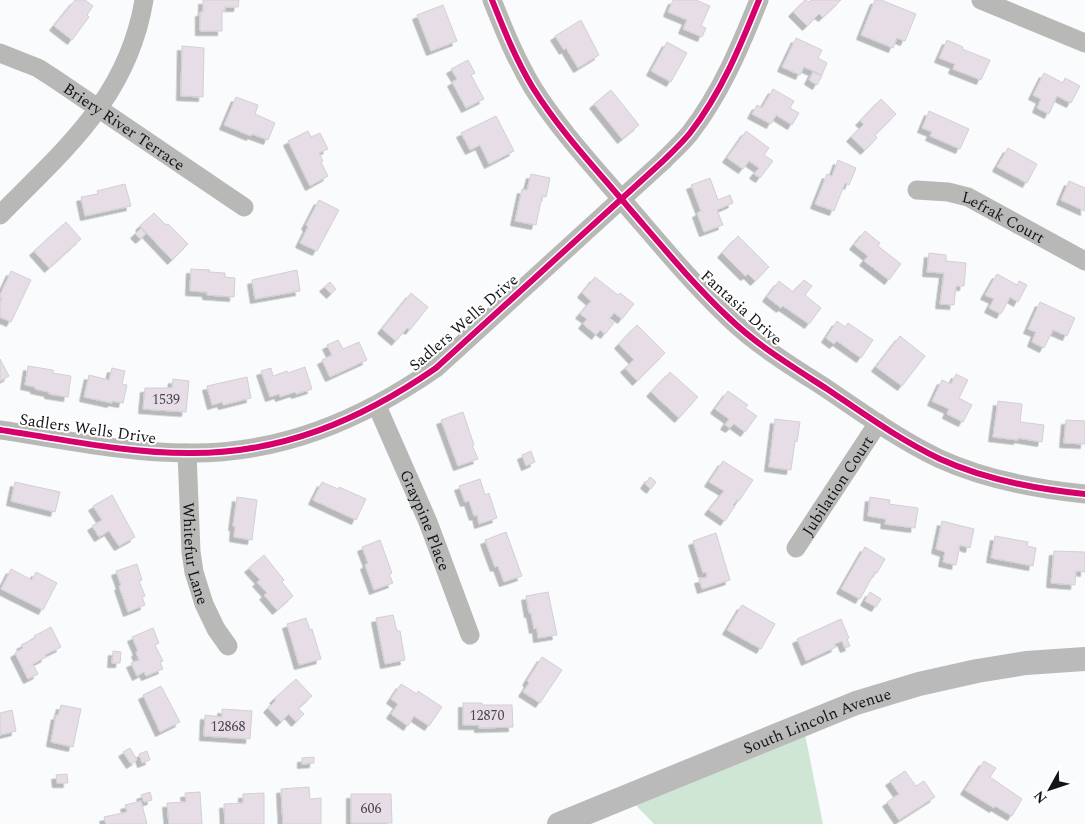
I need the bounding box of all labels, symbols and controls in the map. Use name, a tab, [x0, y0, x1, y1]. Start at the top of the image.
street label: Briery River Terrace	[58, 77, 190, 177]
street label: Lefrak Court	[959, 185, 1049, 250]
street label: Fantasia Drive	[695, 264, 788, 351]
street label: Sadlers Wells Drive	[404, 268, 524, 377]
house number: 1539	[152, 389, 180, 410]
street label: Sadlers Wells Drive	[18, 408, 158, 450]
street label: Jubilation Court	[796, 431, 880, 541]
street label: Graypine Place	[393, 466, 456, 574]
street label: Whitefur Lane	[176, 502, 214, 608]
street label: South Lincoln Avenue	[740, 682, 894, 761]
house number: 12870	[470, 705, 505, 726]
house number: 12868	[211, 716, 246, 737]
north arrow	[1025, 764, 1075, 814]
text: N	[1029, 786, 1052, 808]
house number: 606	[361, 798, 382, 819]

